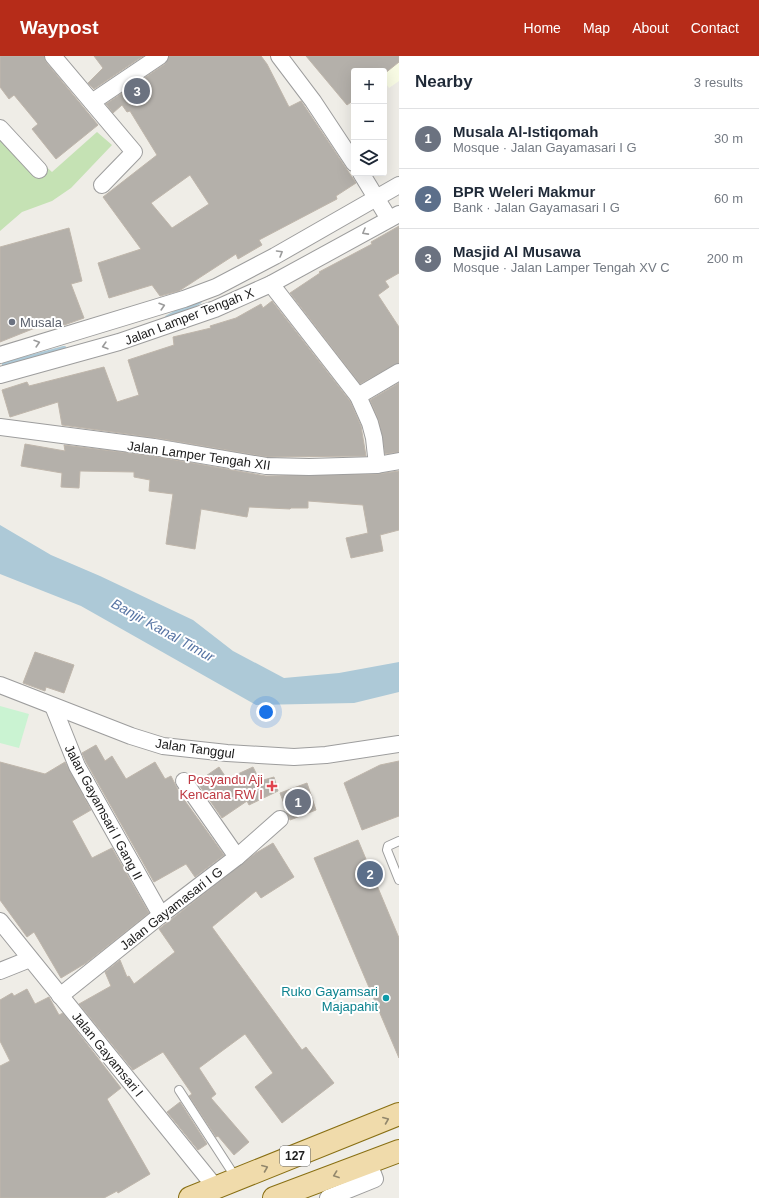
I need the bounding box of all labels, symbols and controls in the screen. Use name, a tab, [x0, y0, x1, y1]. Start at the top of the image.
text: Waypost	[20, 17, 98, 38]
text: Home	[524, 20, 561, 36]
text: Map	[583, 20, 610, 36]
text: About	[632, 20, 669, 36]
text: Contact	[691, 20, 739, 36]
map controls	[351, 68, 387, 176]
button: +	[351, 68, 387, 104]
text: Nearby	[415, 72, 473, 91]
text: 3 results	[694, 75, 743, 90]
pin: 3	[124, 76, 150, 106]
button: −	[351, 104, 387, 140]
text: Musala Al-Istiqomah	[453, 123, 598, 140]
text: 1	[424, 131, 432, 146]
text: 30 m	[714, 131, 743, 146]
button: layers	[351, 140, 387, 176]
text: Mosque · Jalan Gayamasari I G	[453, 140, 637, 155]
text: BPR Weleri Makmur	[453, 183, 595, 200]
text: 2	[424, 191, 432, 206]
text: 60 m	[714, 191, 743, 206]
text: Bank · Jalan Gayamasari I G	[453, 200, 620, 215]
one-way arrow	[362, 228, 369, 235]
text: Masjid Al Musawa	[453, 243, 581, 260]
one-way arrow	[276, 250, 283, 257]
text: 3	[424, 251, 432, 266]
text: 200 m	[707, 251, 743, 266]
text: Mosque · Jalan Lamper Tengah XV C	[453, 260, 670, 275]
street label: Jalan Lamper Tengah X	[123, 285, 256, 348]
one-way arrow	[158, 302, 165, 311]
place label: Musala	[20, 315, 63, 330]
marker: Musala	[7, 317, 17, 327]
one-way arrow	[34, 339, 41, 348]
one-way arrow	[102, 341, 109, 350]
street label: Jalan Lamper Tengah XII	[126, 438, 271, 473]
water label: Banjir Kanal Timur	[109, 595, 218, 666]
your location	[256, 702, 276, 722]
street label: Jalan Tanggul	[154, 736, 236, 762]
street label: Jalan Gayamsari I Gang II	[61, 742, 146, 882]
place label: Posyandu Aji Kencana RW I	[179, 772, 263, 802]
marker: Posyandu Aji Kencana RW I	[266, 780, 278, 792]
pin: 1	[285, 787, 311, 817]
pin: 2	[357, 859, 383, 889]
street label: Jalan Gayamasari I G	[117, 864, 225, 953]
place label: Ruko Gayamsari Majapahit	[281, 984, 378, 1014]
marker: Ruko Gayamsari Majapahit	[381, 993, 391, 1003]
street label: Jalan Gayamsari I	[69, 1009, 146, 1100]
one-way arrow	[383, 1116, 390, 1124]
road number: 127	[280, 1146, 310, 1166]
one-way arrow	[262, 1164, 269, 1172]
one-way arrow	[333, 1171, 340, 1179]

